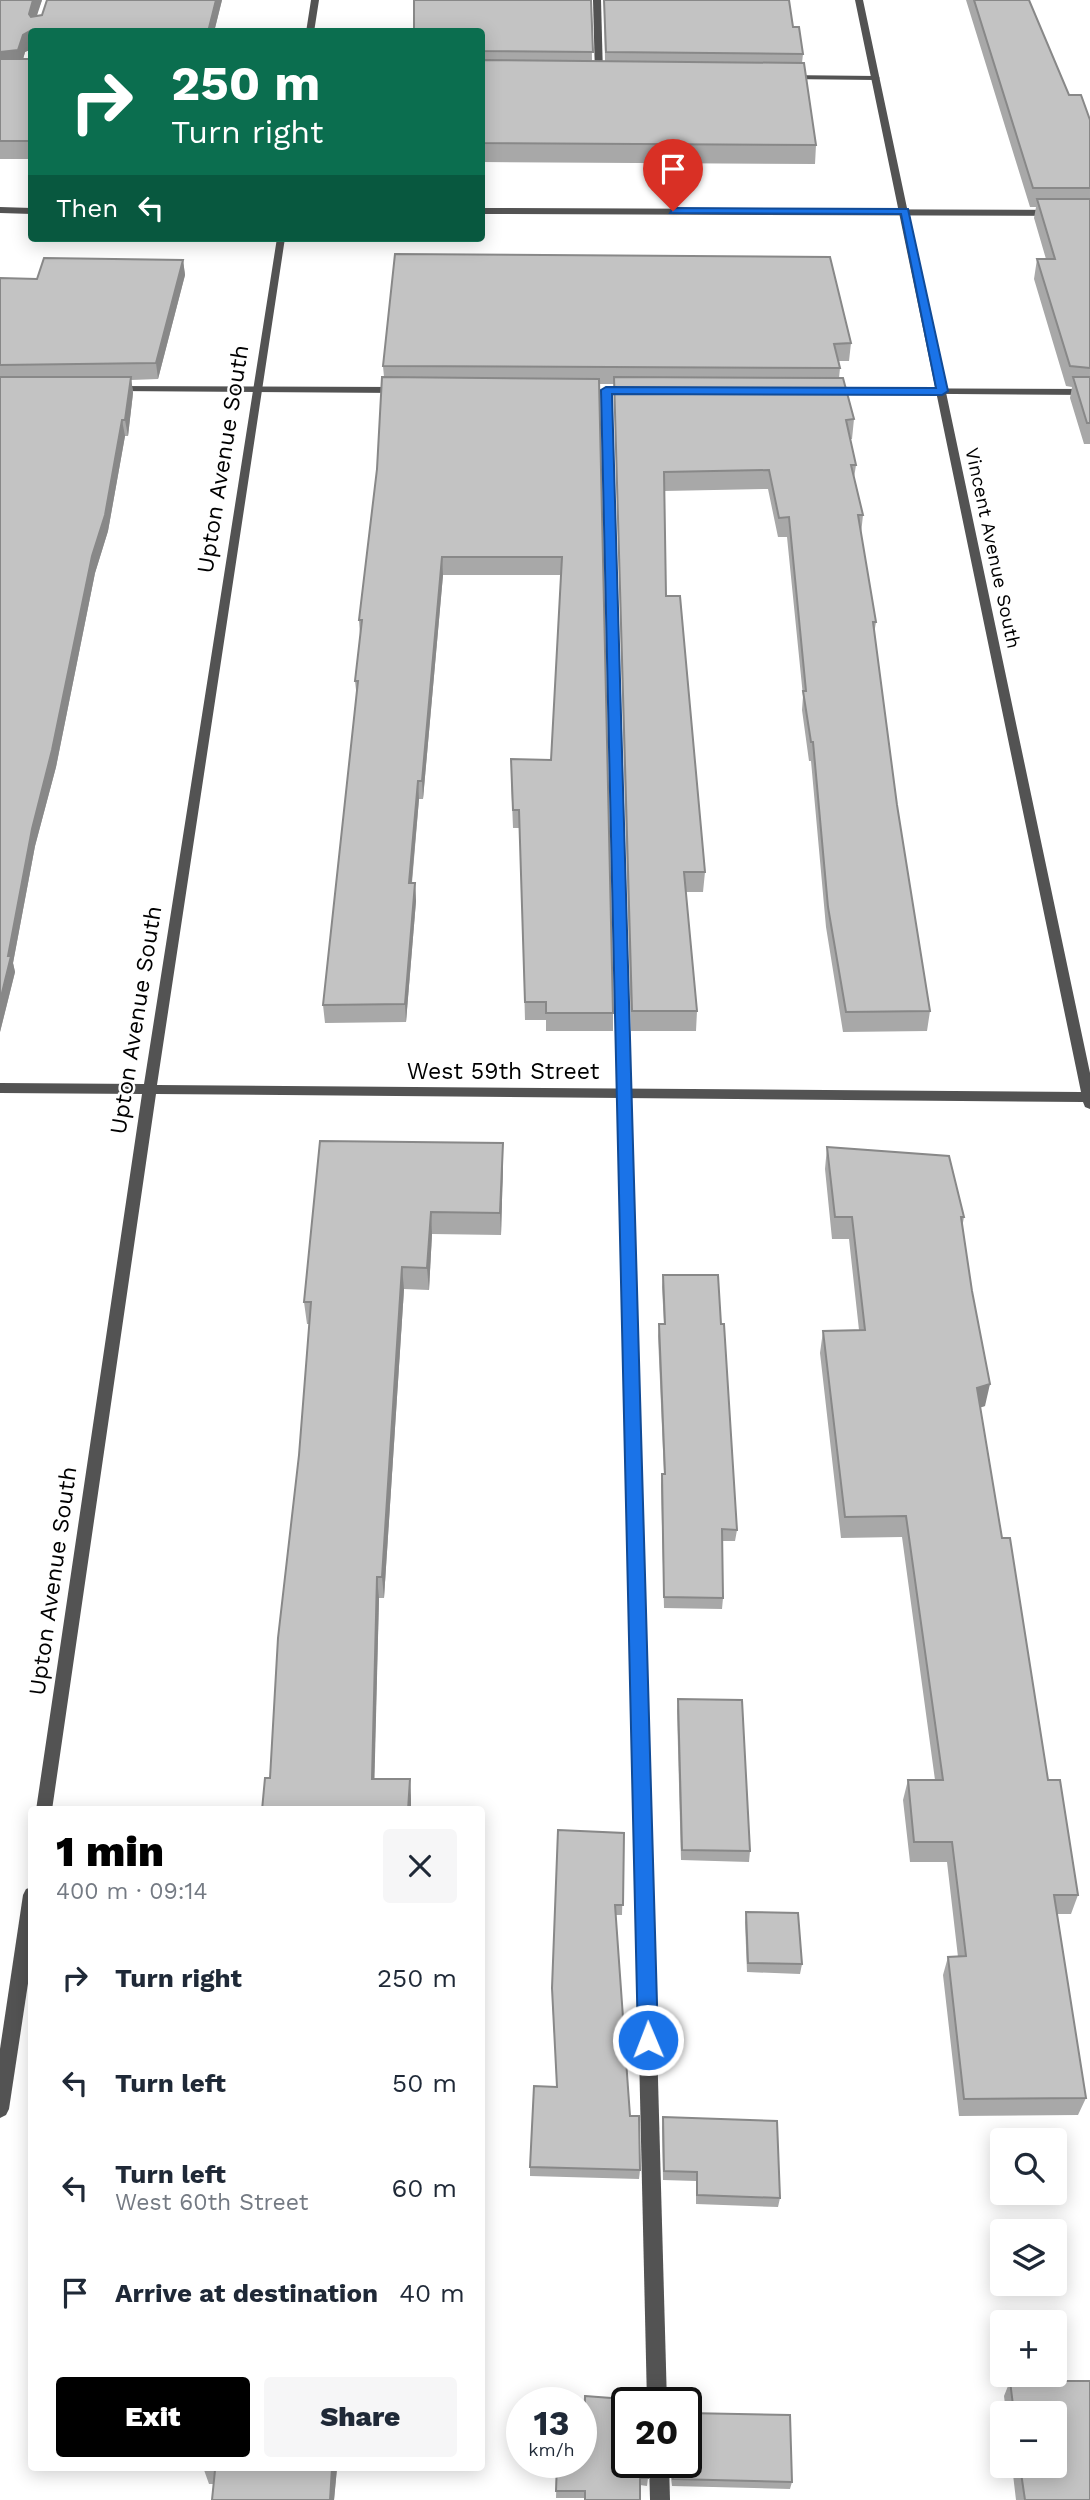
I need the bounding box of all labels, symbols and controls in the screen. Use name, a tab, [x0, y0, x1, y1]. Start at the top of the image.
text: 250 m	[171, 54, 320, 112]
icon: right	[56, 56, 147, 147]
text: Turn right	[171, 113, 323, 151]
pin	[643, 139, 703, 211]
icon: arrive	[654, 150, 692, 188]
icon: left	[132, 189, 170, 227]
text: Then	[56, 193, 118, 223]
street label: Upton Avenue South	[192, 343, 254, 575]
street label: Vincent Avenue South	[960, 445, 1026, 651]
street label: Upton Avenue South	[105, 904, 167, 1136]
street label: West 59th Street	[407, 1058, 600, 1085]
street label: Upton Avenue South	[24, 1465, 82, 1697]
text: 1 min	[56, 1827, 164, 1876]
button: close	[383, 1829, 457, 1903]
text: 400 m · 09:14	[56, 1878, 208, 1905]
icon: right	[56, 1959, 94, 1997]
text: Turn right	[115, 1963, 242, 1993]
text: 250 m	[377, 1963, 457, 1993]
position arrow	[611, 2003, 685, 2077]
icon: left	[56, 2064, 94, 2102]
text: Turn left	[115, 2068, 226, 2098]
text: 50 m	[392, 2068, 457, 2098]
map controls	[990, 2128, 1067, 2478]
button: search	[990, 2128, 1067, 2205]
text: Turn left	[115, 2159, 226, 2189]
icon: left	[56, 2169, 94, 2207]
text: 60 m	[391, 2173, 457, 2203]
text: West 60th Street	[115, 2189, 308, 2216]
button: layers	[990, 2219, 1067, 2296]
icon: arrive	[56, 2274, 94, 2312]
text: Arrive at destination	[115, 2278, 378, 2308]
text: 40 m	[399, 2278, 465, 2308]
button: +	[990, 2310, 1067, 2387]
button: Exit	[56, 2377, 250, 2457]
button: Share	[264, 2377, 457, 2457]
speed limit sign: 20	[611, 2387, 702, 2478]
button: −	[990, 2401, 1067, 2478]
text: 13	[534, 2402, 569, 2444]
text: km/h	[528, 2439, 575, 2460]

